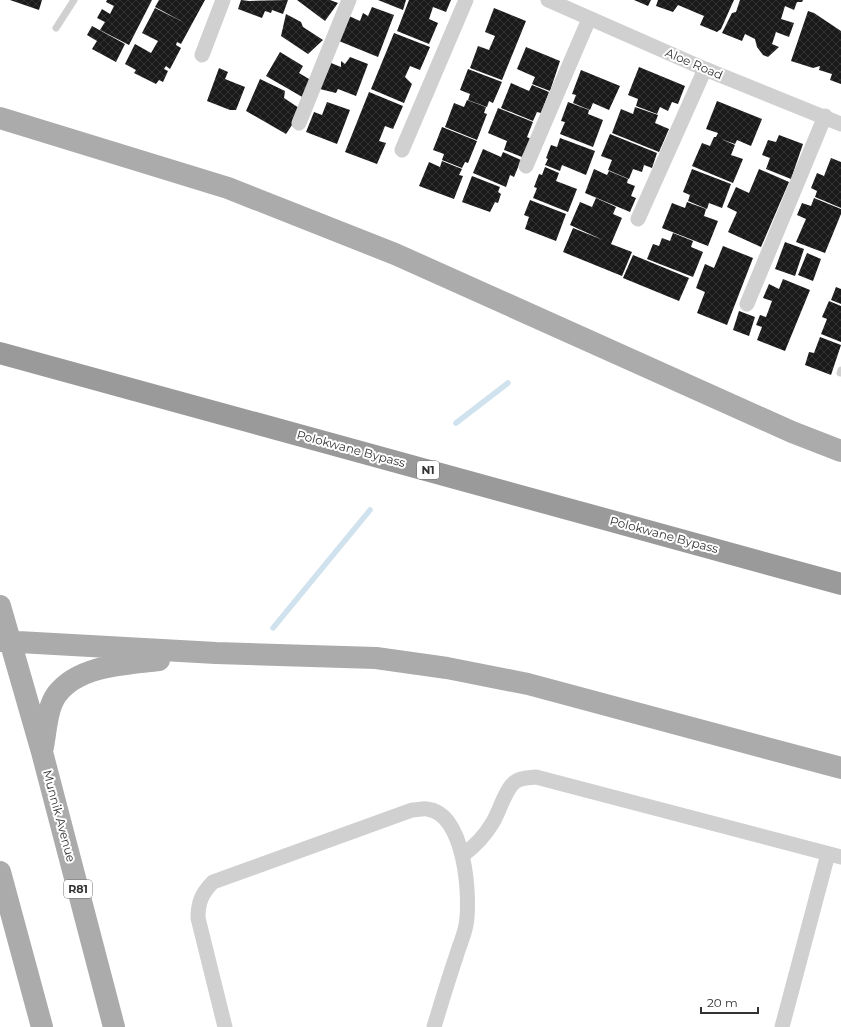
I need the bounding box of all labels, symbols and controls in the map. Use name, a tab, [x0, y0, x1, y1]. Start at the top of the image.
street label: Aloe Road	[663, 45, 725, 82]
street label: Polokwane Bypass	[295, 427, 407, 470]
road number: N1	[417, 461, 439, 479]
street label: Polokwane Bypass	[608, 513, 720, 556]
street label: Munnik Avenue	[40, 768, 79, 863]
road number: R81	[64, 880, 92, 898]
scale bar	[701, 989, 758, 1015]
text: 20 m	[707, 995, 738, 1010]

